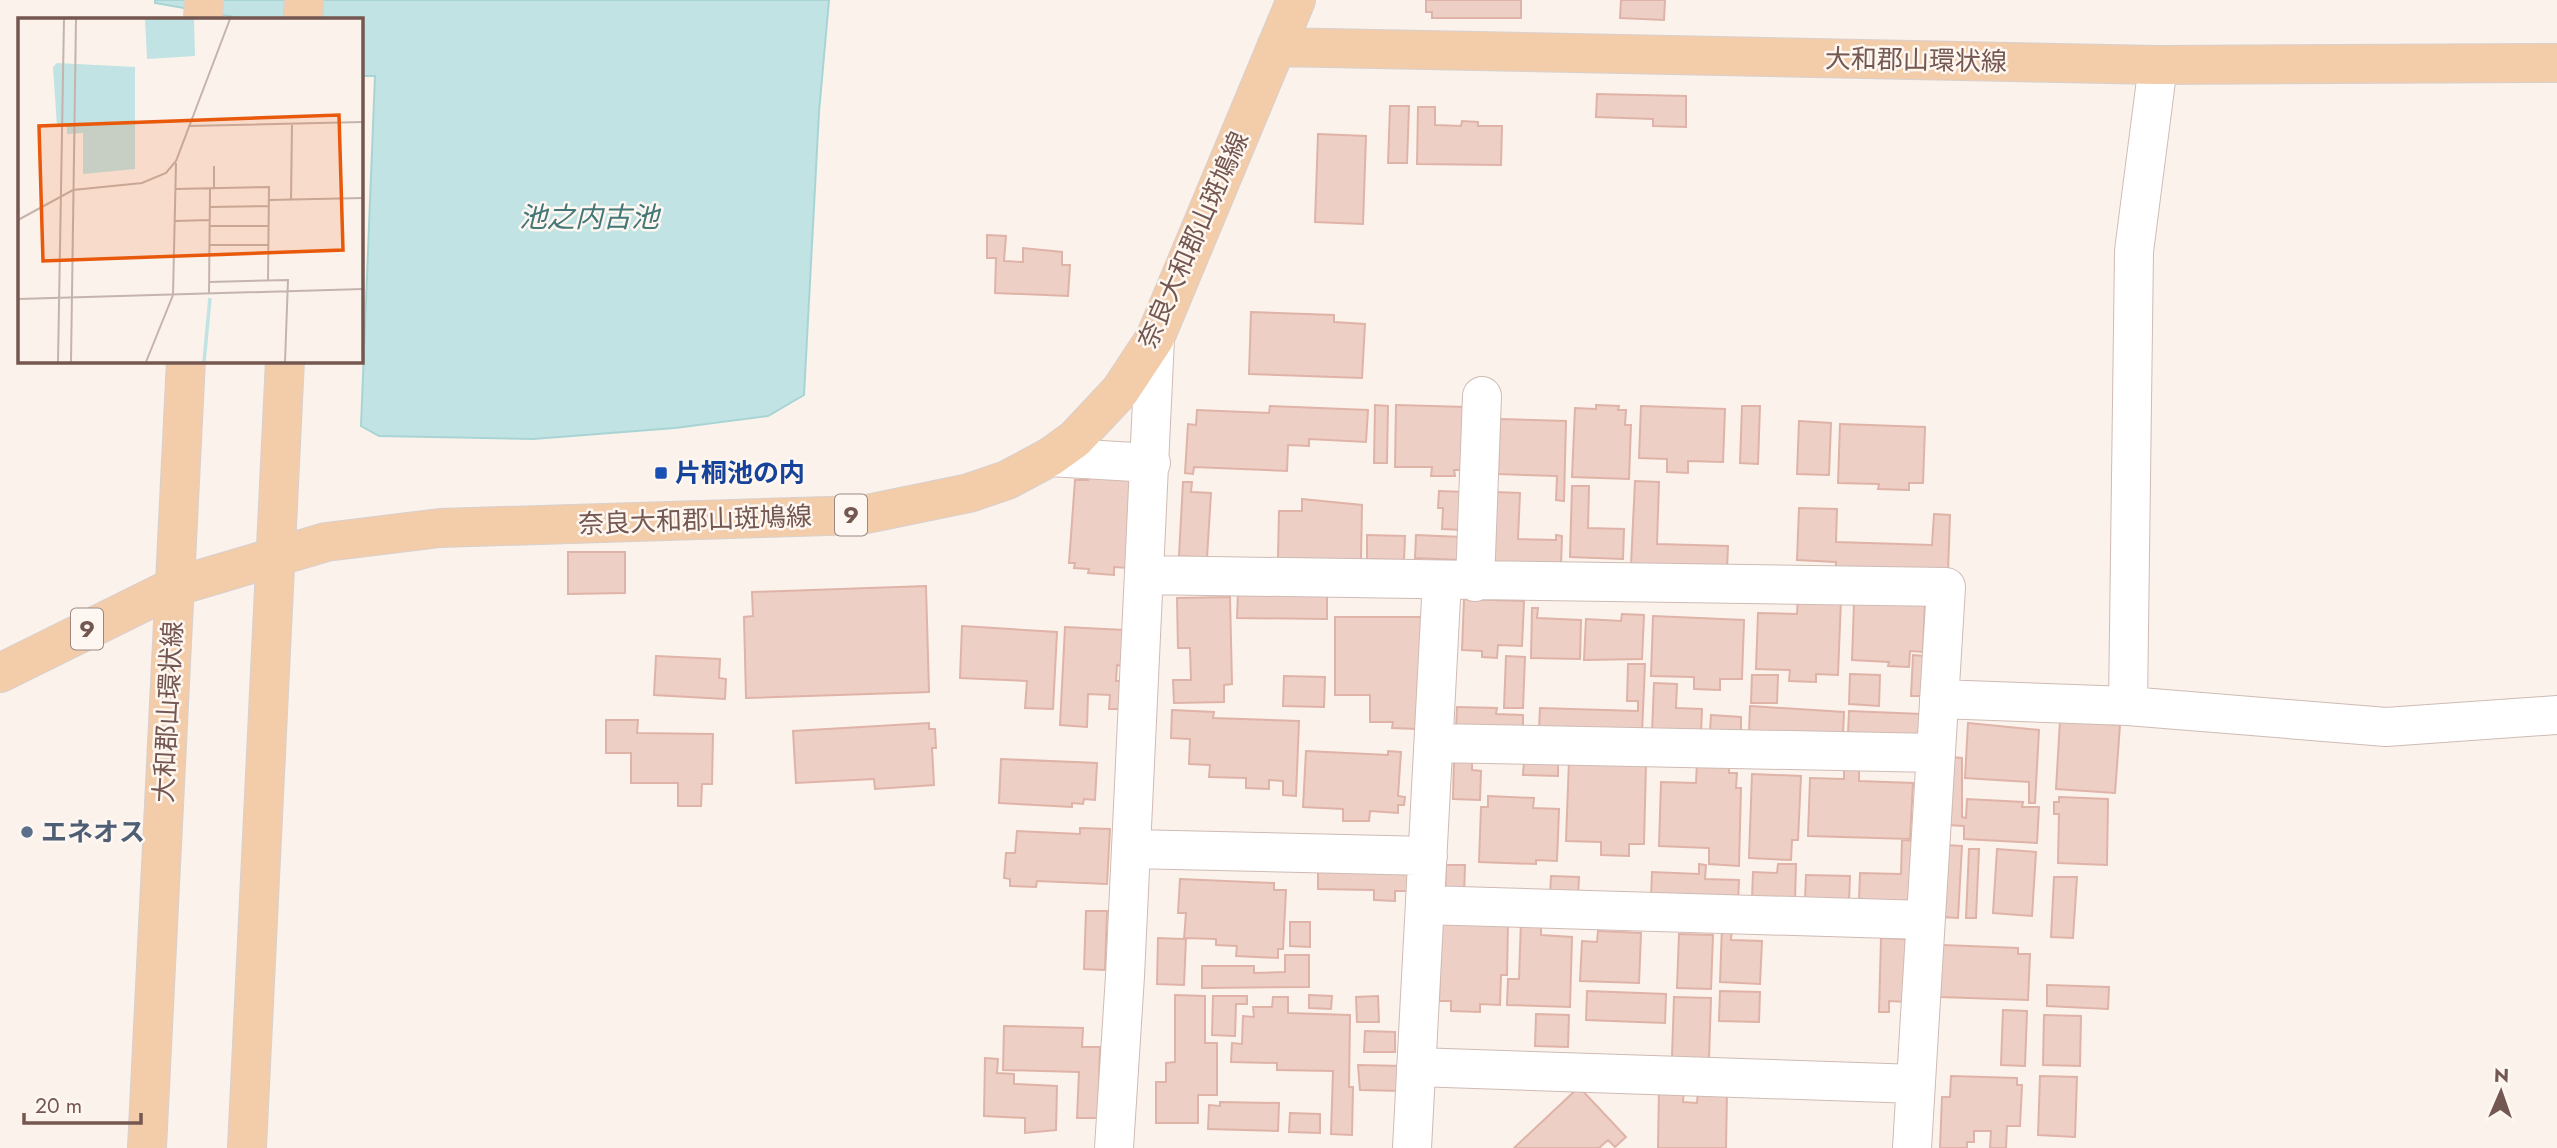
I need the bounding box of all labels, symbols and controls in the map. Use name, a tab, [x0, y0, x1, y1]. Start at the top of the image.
inset map	[18, 18, 362, 362]
street label: 大和郡山環状線	[1825, 39, 2007, 81]
street label: 奈良大和郡山斑鳩線	[1128, 125, 1258, 355]
water label: 池之内古池	[519, 197, 662, 238]
place label: 片桐池の内	[675, 454, 805, 492]
marker: 片桐池の内	[653, 465, 669, 481]
road number: 9	[835, 494, 867, 536]
street label: 奈良大和郡山斑鳩線	[577, 497, 813, 543]
road number: 9	[71, 608, 103, 650]
street label: 大和郡山環状線	[144, 620, 192, 804]
place label: エネオス	[41, 813, 145, 851]
marker: エネオス	[19, 824, 35, 840]
north arrow	[2466, 1057, 2536, 1127]
text: N	[2494, 1062, 2510, 1089]
scale bar	[24, 1082, 142, 1126]
text: 20 m	[35, 1091, 82, 1121]

